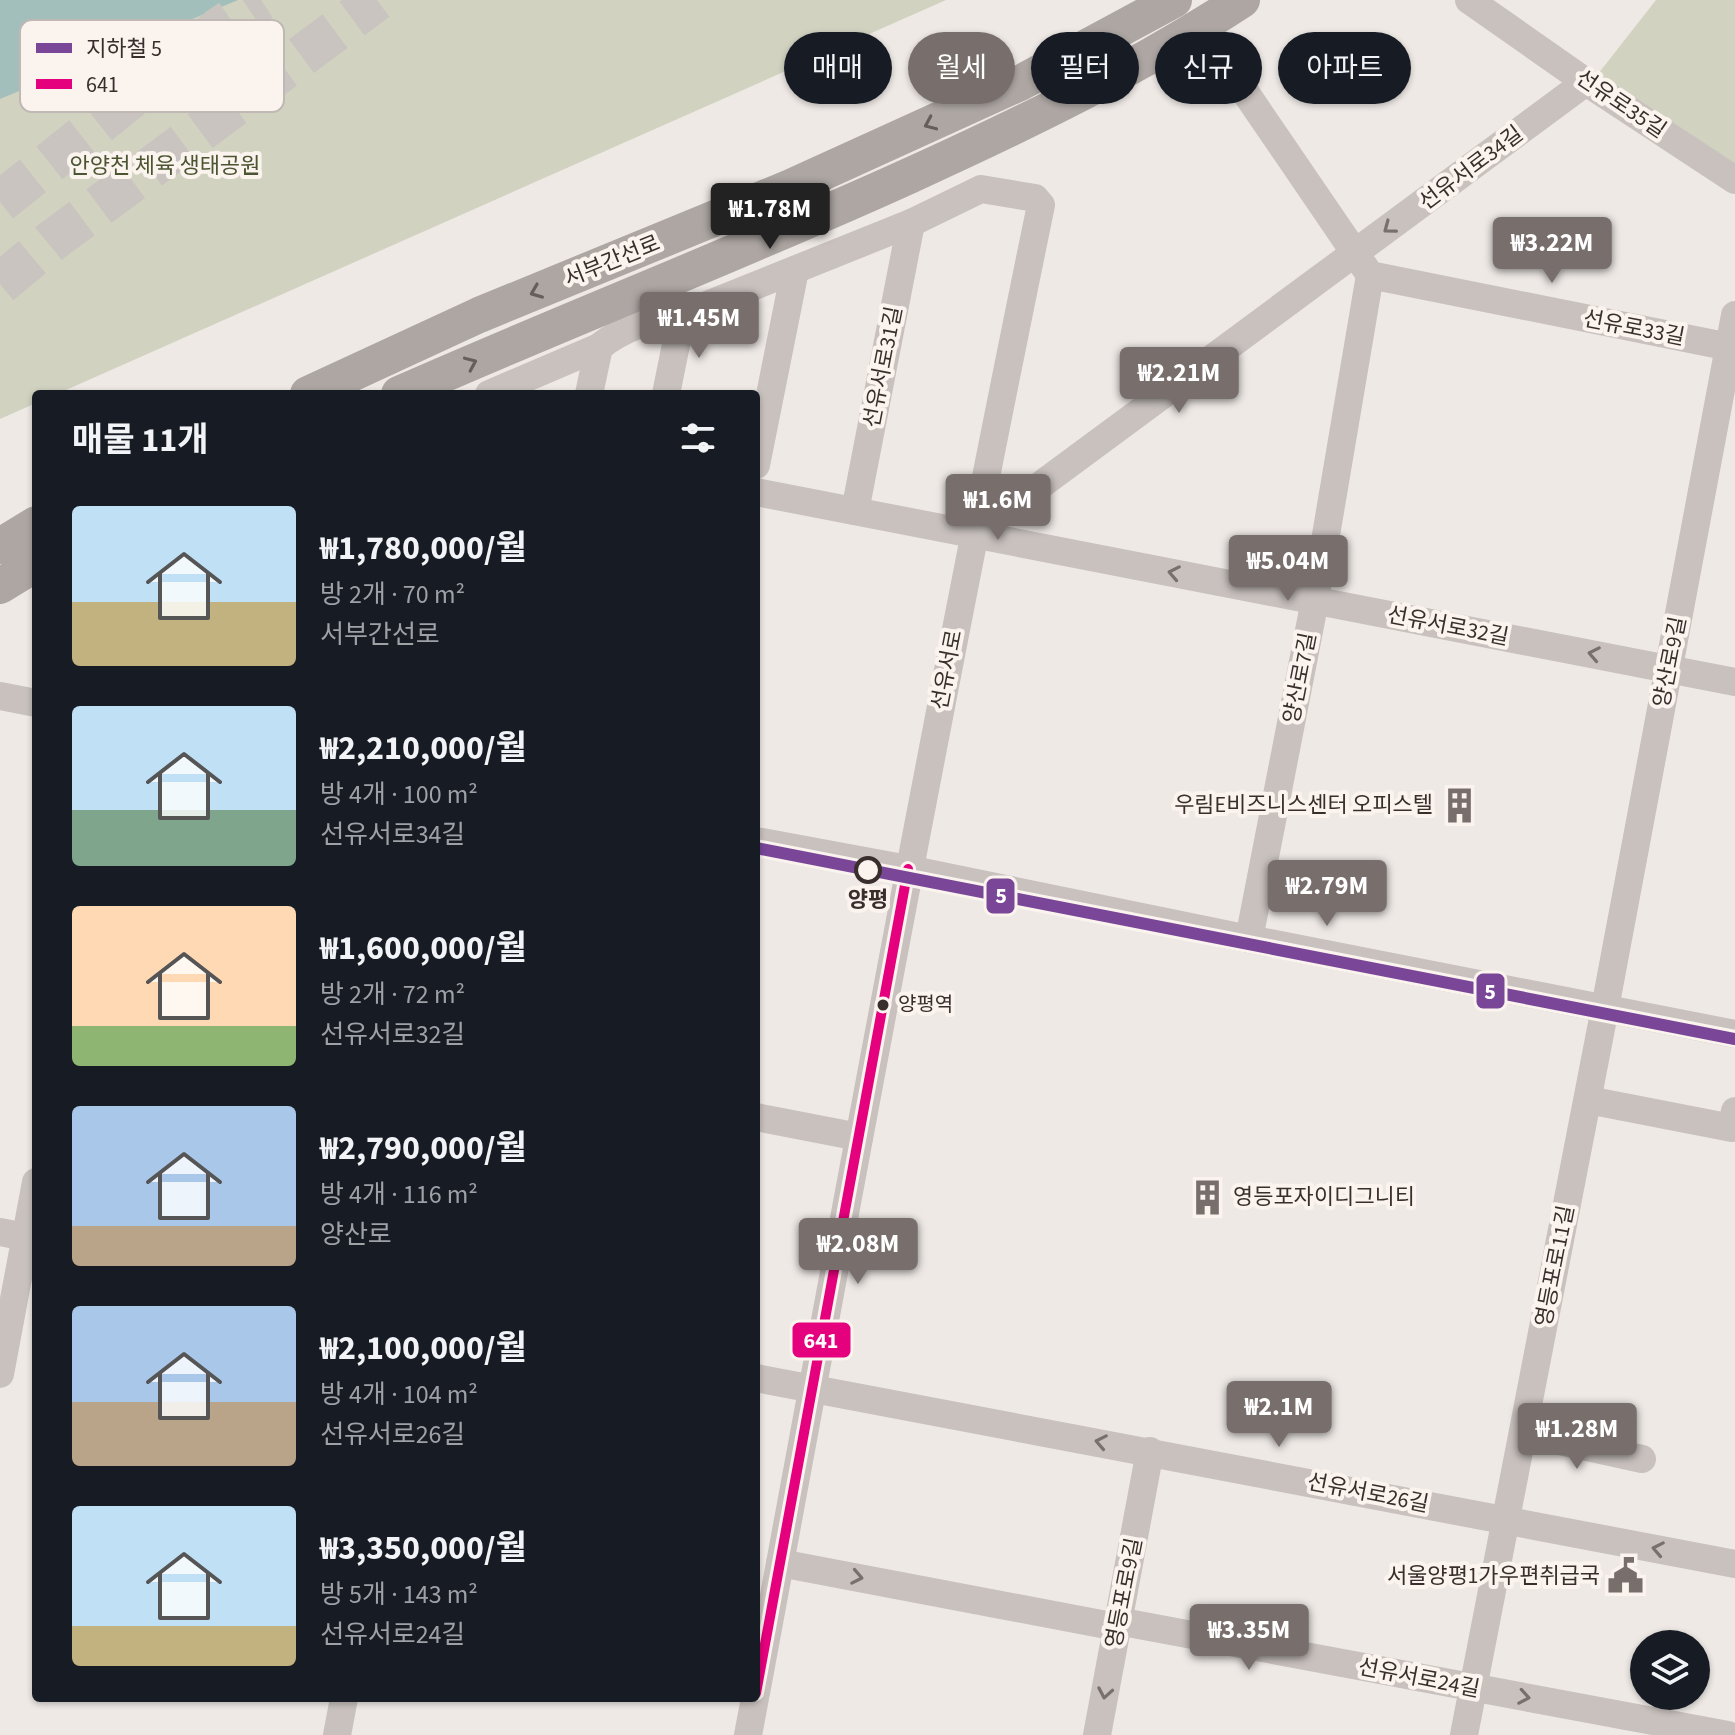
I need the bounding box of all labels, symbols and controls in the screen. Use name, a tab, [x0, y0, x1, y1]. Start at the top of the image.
legend	[20, 20, 284, 112]
chip: 매매	[784, 32, 892, 104]
chip: 월세	[908, 32, 1015, 104]
chip: 필터	[1031, 32, 1139, 104]
chip: 신규	[1155, 32, 1262, 104]
chip: 아파트	[1278, 32, 1411, 104]
text: 지하철 5	[86, 33, 162, 65]
street label: 선유로35길	[1569, 62, 1673, 146]
text: 641	[86, 69, 119, 101]
one-way arrow	[924, 114, 938, 130]
street label: 선유서로34길	[1412, 118, 1530, 218]
park label: 안양천 체육 생태공원	[70, 150, 260, 182]
pin: ₩1.78M	[705, 183, 835, 251]
text: ₩1.78M	[729, 190, 811, 227]
pin: ₩3.22M	[1487, 217, 1617, 285]
one-way arrow	[1383, 219, 1398, 233]
text: ₩3.22M	[1511, 224, 1593, 261]
street label: 서부간선로	[559, 227, 665, 295]
one-way arrow	[530, 282, 544, 299]
pin: ₩1.45M	[634, 292, 764, 360]
text: ₩1.45M	[658, 299, 740, 336]
street label: 선유로33길	[1580, 302, 1688, 354]
street label: 선유서로31길	[856, 304, 910, 430]
pin: ₩2.21M	[1114, 347, 1244, 415]
text: ₩2.21M	[1138, 354, 1220, 391]
one-way arrow	[462, 356, 477, 372]
text: 매물 11개	[72, 416, 209, 465]
icon: filters	[676, 416, 720, 460]
pin: ₩1.6M	[942, 474, 1054, 542]
text: ₩1.6M	[964, 481, 1032, 518]
text: ₩1,780,000/월	[320, 524, 527, 573]
pin: ₩5.04M	[1223, 535, 1353, 603]
icon: home	[136, 538, 232, 634]
text: ₩5.04M	[1247, 542, 1329, 579]
one-way arrow	[1168, 565, 1181, 582]
text: 방 2개 · 70 m²	[320, 576, 465, 613]
street label: 선유서로32길	[1385, 599, 1511, 653]
street label: 양산로9길	[1646, 614, 1694, 710]
text: 서부간선로	[320, 616, 440, 653]
street label: 선유서로	[924, 627, 970, 713]
street label: 양산로7길	[1276, 630, 1324, 726]
one-way arrow	[1588, 647, 1601, 664]
text: ₩2,210,000/월	[320, 724, 527, 773]
icon: home	[136, 738, 232, 834]
text: 방 4개 · 100 m²	[320, 776, 478, 813]
building icon: 우림E비즈니스센터 오피스텔	[1440, 786, 1478, 824]
place label: 우림E비즈니스센터 오피스텔	[1174, 789, 1433, 821]
text: 선유서로34길	[320, 816, 465, 853]
marker: 양평	[855, 857, 881, 883]
pin: ₩2.79M	[1262, 860, 1392, 928]
text: ₩2.79M	[1286, 867, 1368, 904]
line badge: 5	[985, 877, 1016, 915]
text: 5	[995, 880, 1007, 912]
place label: 양평	[848, 884, 888, 916]
text: ₩1,600,000/월	[320, 924, 527, 973]
icon: home	[136, 938, 232, 1034]
line badge: 5	[1475, 972, 1506, 1010]
text: 방 2개 · 72 m²	[320, 976, 465, 1013]
text: 5	[1484, 976, 1496, 1008]
place label: 양평역	[898, 991, 953, 1019]
marker: 양평역	[875, 997, 891, 1013]
text: 선유서로32길	[320, 1016, 465, 1053]
text: ₩2,790,000/월	[320, 1124, 527, 1173]
icon: home	[136, 1138, 232, 1234]
text: 방 4개 · 116 m²	[320, 1176, 478, 1213]
building icon: 영등포자이디그니티	[1188, 1178, 1226, 1216]
place label: 영등포자이디그니티	[1233, 1181, 1415, 1213]
street label: 영등포로11길	[1528, 1203, 1582, 1329]
text: 양산로	[320, 1216, 392, 1253]
pin: ₩2.08M	[793, 1218, 923, 1286]
text: ₩2.08M	[817, 1225, 899, 1262]
line badge: 641	[791, 1321, 852, 1359]
text: ₩2,100,000/월	[320, 1324, 527, 1373]
text: 641	[804, 1325, 838, 1357]
icon: home	[136, 1338, 232, 1434]
text: 방 4개 · 104 m²	[320, 1376, 478, 1413]
pin: ₩2.1M	[1223, 1381, 1335, 1449]
text: ₩2.1M	[1245, 1388, 1313, 1425]
pin: ₩1.28M	[1512, 1403, 1642, 1471]
text: ₩1.28M	[1536, 1410, 1618, 1447]
text: 선유서로26길	[320, 1416, 465, 1453]
one-way arrow	[1094, 1435, 1107, 1452]
street label: 선유서로26길	[1305, 1466, 1431, 1520]
text: ₩3,350,000/월	[320, 1524, 527, 1573]
street label: 영등포로9길	[1098, 1535, 1150, 1651]
icon: home	[136, 1538, 232, 1634]
one-way arrow	[1652, 1541, 1665, 1558]
public building icon: 서울양평1가우편취급국	[1607, 1557, 1645, 1595]
place label: 서울양평1가우편취급국	[1387, 1560, 1600, 1592]
one-way arrow	[850, 1568, 863, 1585]
text: 방 5개 · 143 m²	[320, 1576, 478, 1613]
pin: ₩3.35M	[1184, 1604, 1314, 1672]
text: ₩3.35M	[1208, 1611, 1290, 1648]
text: 선유서로24길	[320, 1616, 465, 1653]
map controls	[1630, 1630, 1710, 1710]
button: layers	[1630, 1630, 1710, 1710]
street label: 선유서로24길	[1356, 1651, 1482, 1705]
one-way arrow	[1097, 1686, 1114, 1700]
one-way arrow	[1517, 1688, 1531, 1705]

